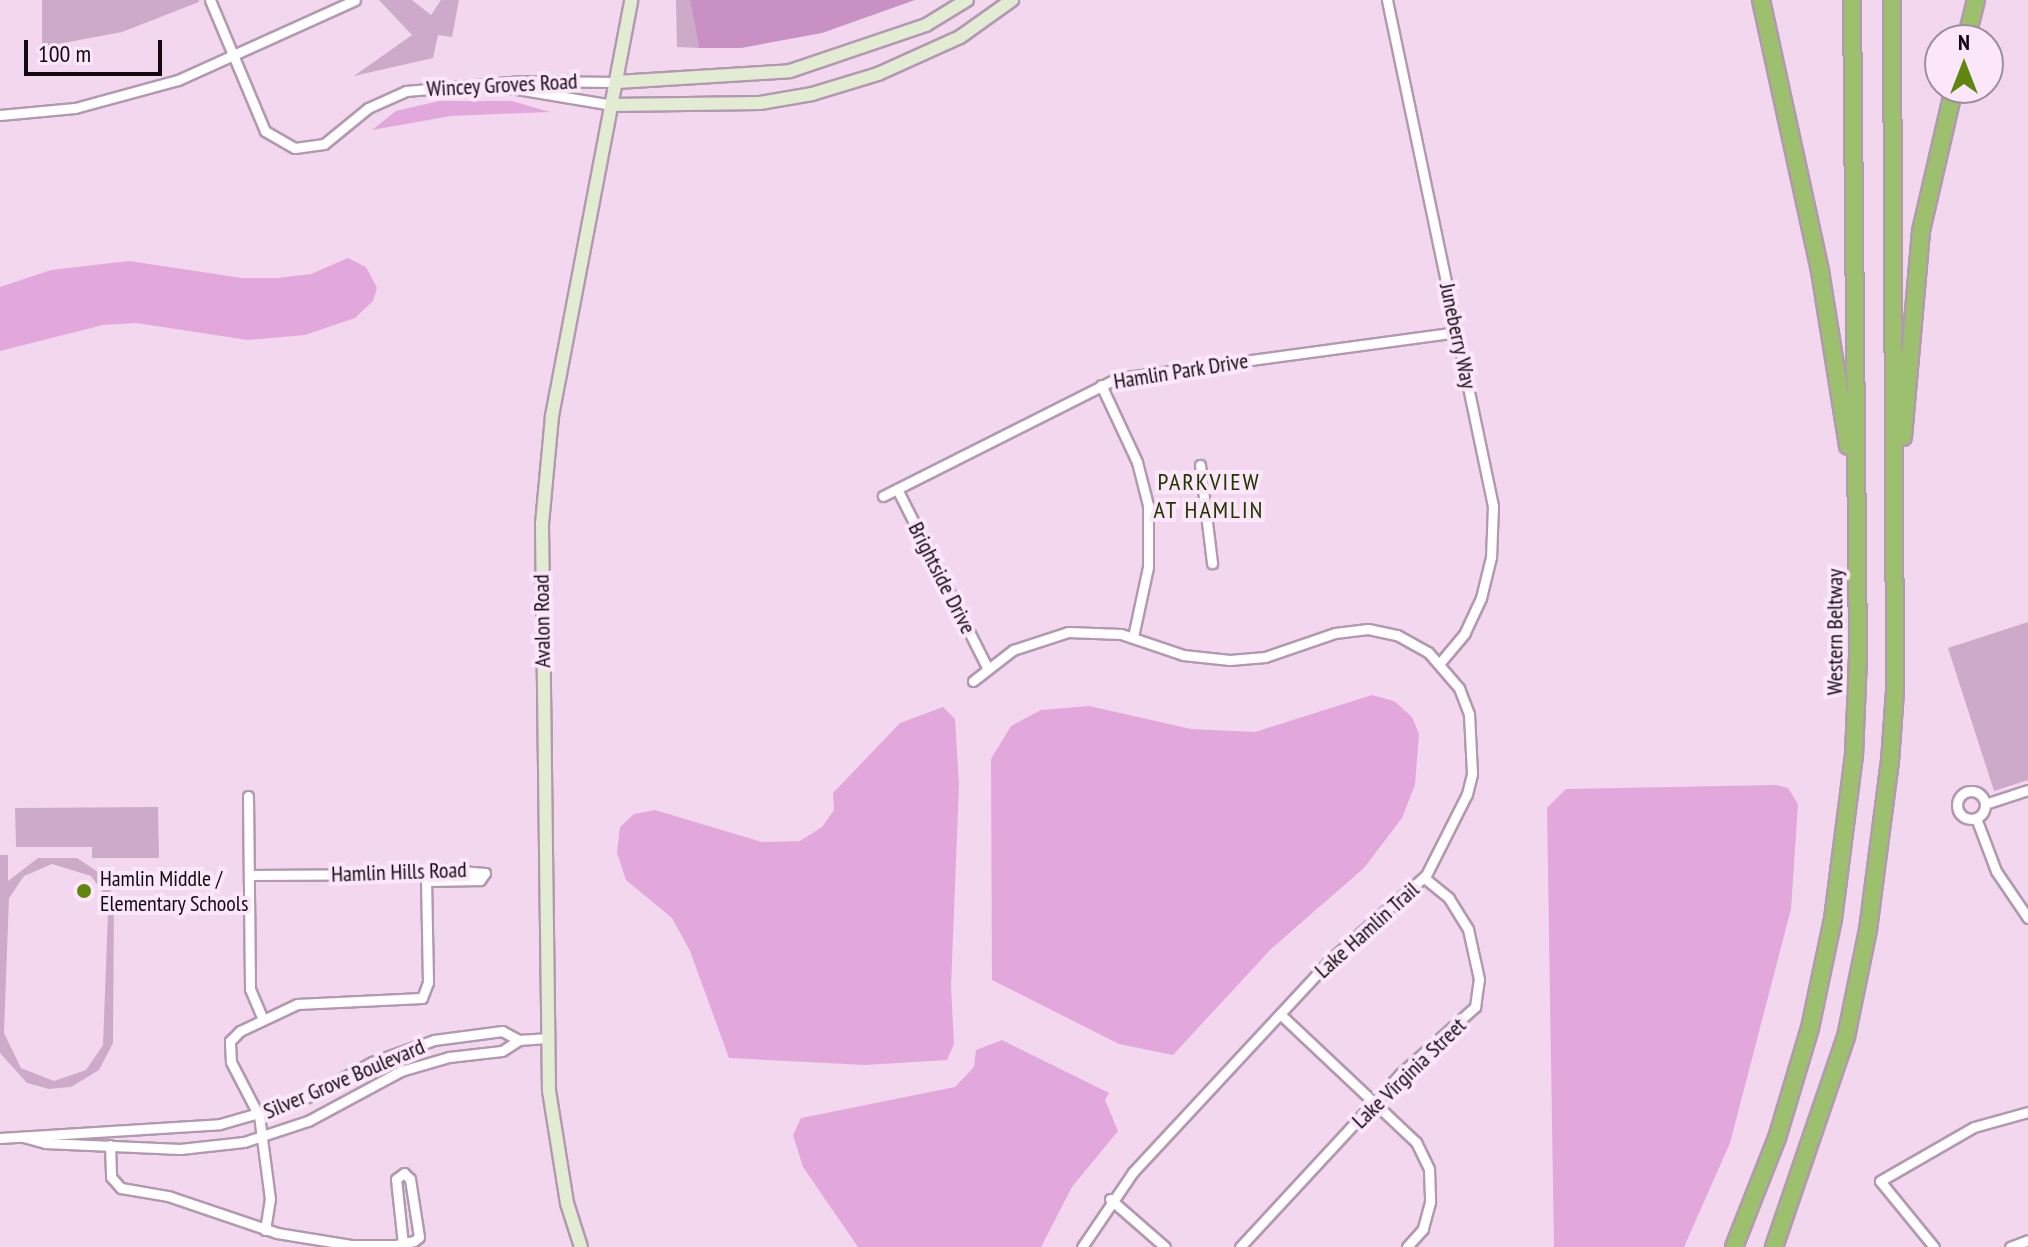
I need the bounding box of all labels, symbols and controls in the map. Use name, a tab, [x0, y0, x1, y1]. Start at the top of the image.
scale bar	[28, 24, 166, 74]
north arrow	[1924, 24, 2004, 104]
text: N	[1958, 28, 1970, 56]
text: 100 m	[38, 38, 91, 69]
street label: Wincey Groves Road	[426, 68, 578, 102]
street label: Juneberry Way	[1434, 280, 1482, 392]
street label: Hamlin Park Drive	[1112, 347, 1250, 395]
district label: PARKVIEW AT HAMLIN	[1153, 468, 1265, 524]
street label: Brightside Drive	[903, 518, 981, 638]
street label: Western Beltway	[1822, 569, 1848, 695]
street label: Avalon Road	[528, 574, 556, 668]
street label: Hamlin Hills Road	[331, 856, 467, 888]
place label: Hamlin Middle / Elementary Schools	[100, 865, 249, 916]
street label: Lake Hamlin Trail	[1309, 876, 1425, 984]
marker: Hamlin Middle / Elementary Schools	[75, 882, 93, 900]
street label: Lake Virginia Street	[1346, 1012, 1472, 1134]
street label: Silver Grove Boulevard	[260, 1033, 428, 1125]

